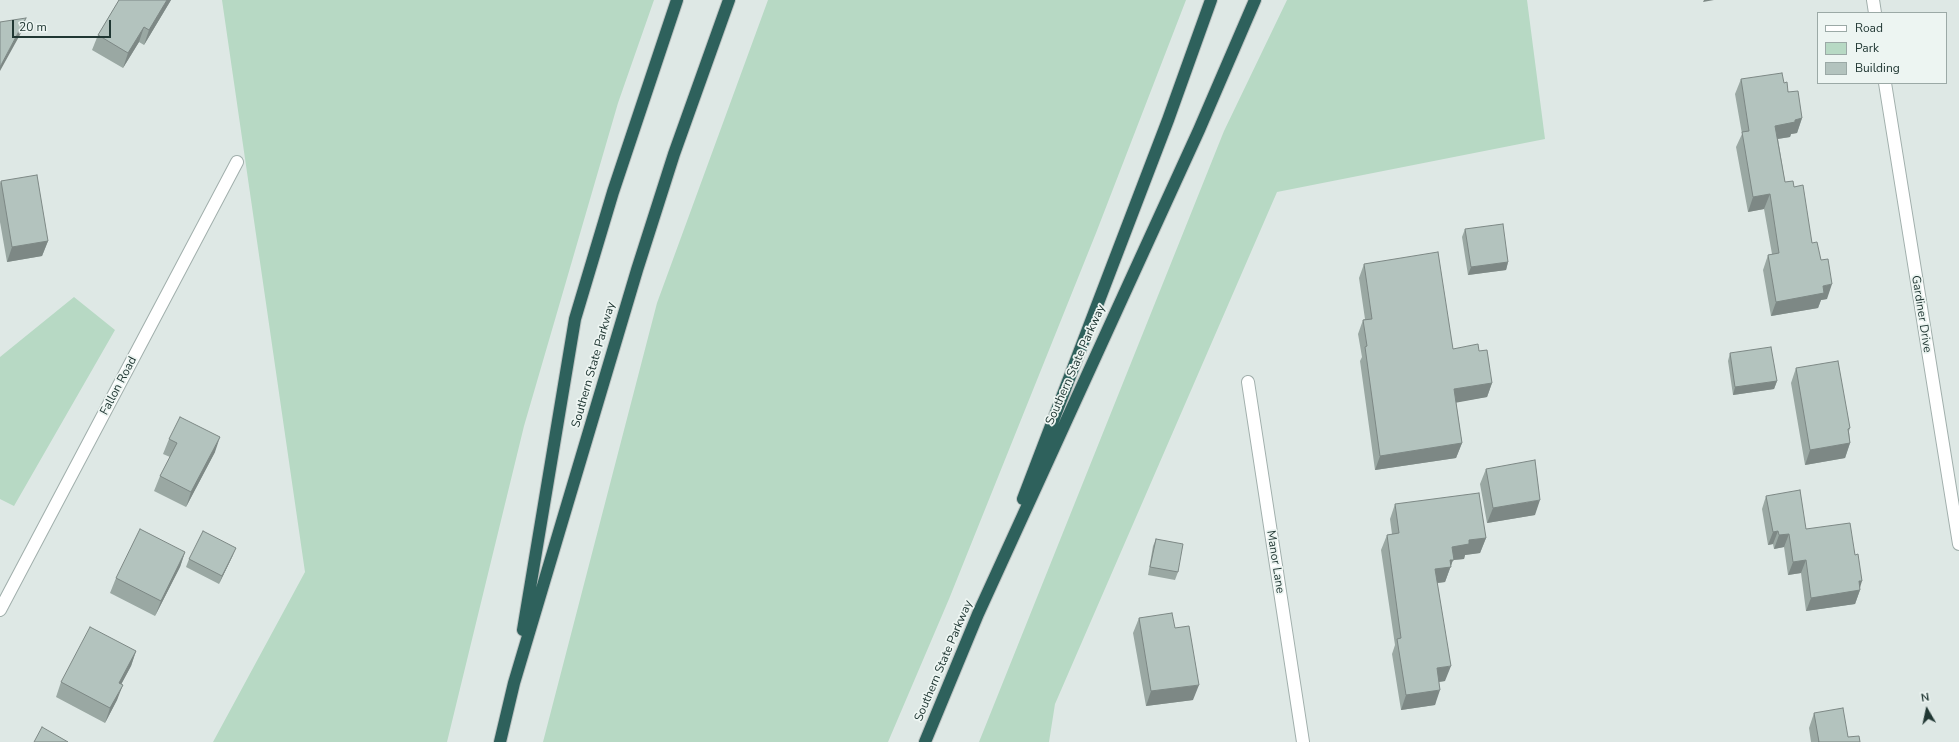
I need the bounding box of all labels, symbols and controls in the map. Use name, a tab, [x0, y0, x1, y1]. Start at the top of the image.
scale bar	[14, 12, 113, 38]
legend	[1817, 12, 1947, 84]
text: 20 m	[19, 19, 47, 35]
text: Road	[1855, 20, 1883, 36]
text: Park	[1855, 40, 1879, 56]
text: Building	[1855, 60, 1900, 76]
street label: Gardiner Drive	[1908, 274, 1934, 354]
street label: Southern State Parkway	[569, 300, 619, 430]
street label: Southern State Parkway	[1043, 303, 1109, 427]
street label: Fallon Road	[98, 354, 140, 418]
street label: Manor Lane	[1263, 529, 1287, 595]
street label: Southern State Parkway	[912, 598, 976, 724]
north arrow	[1907, 690, 1947, 730]
text: N	[1920, 690, 1930, 706]

